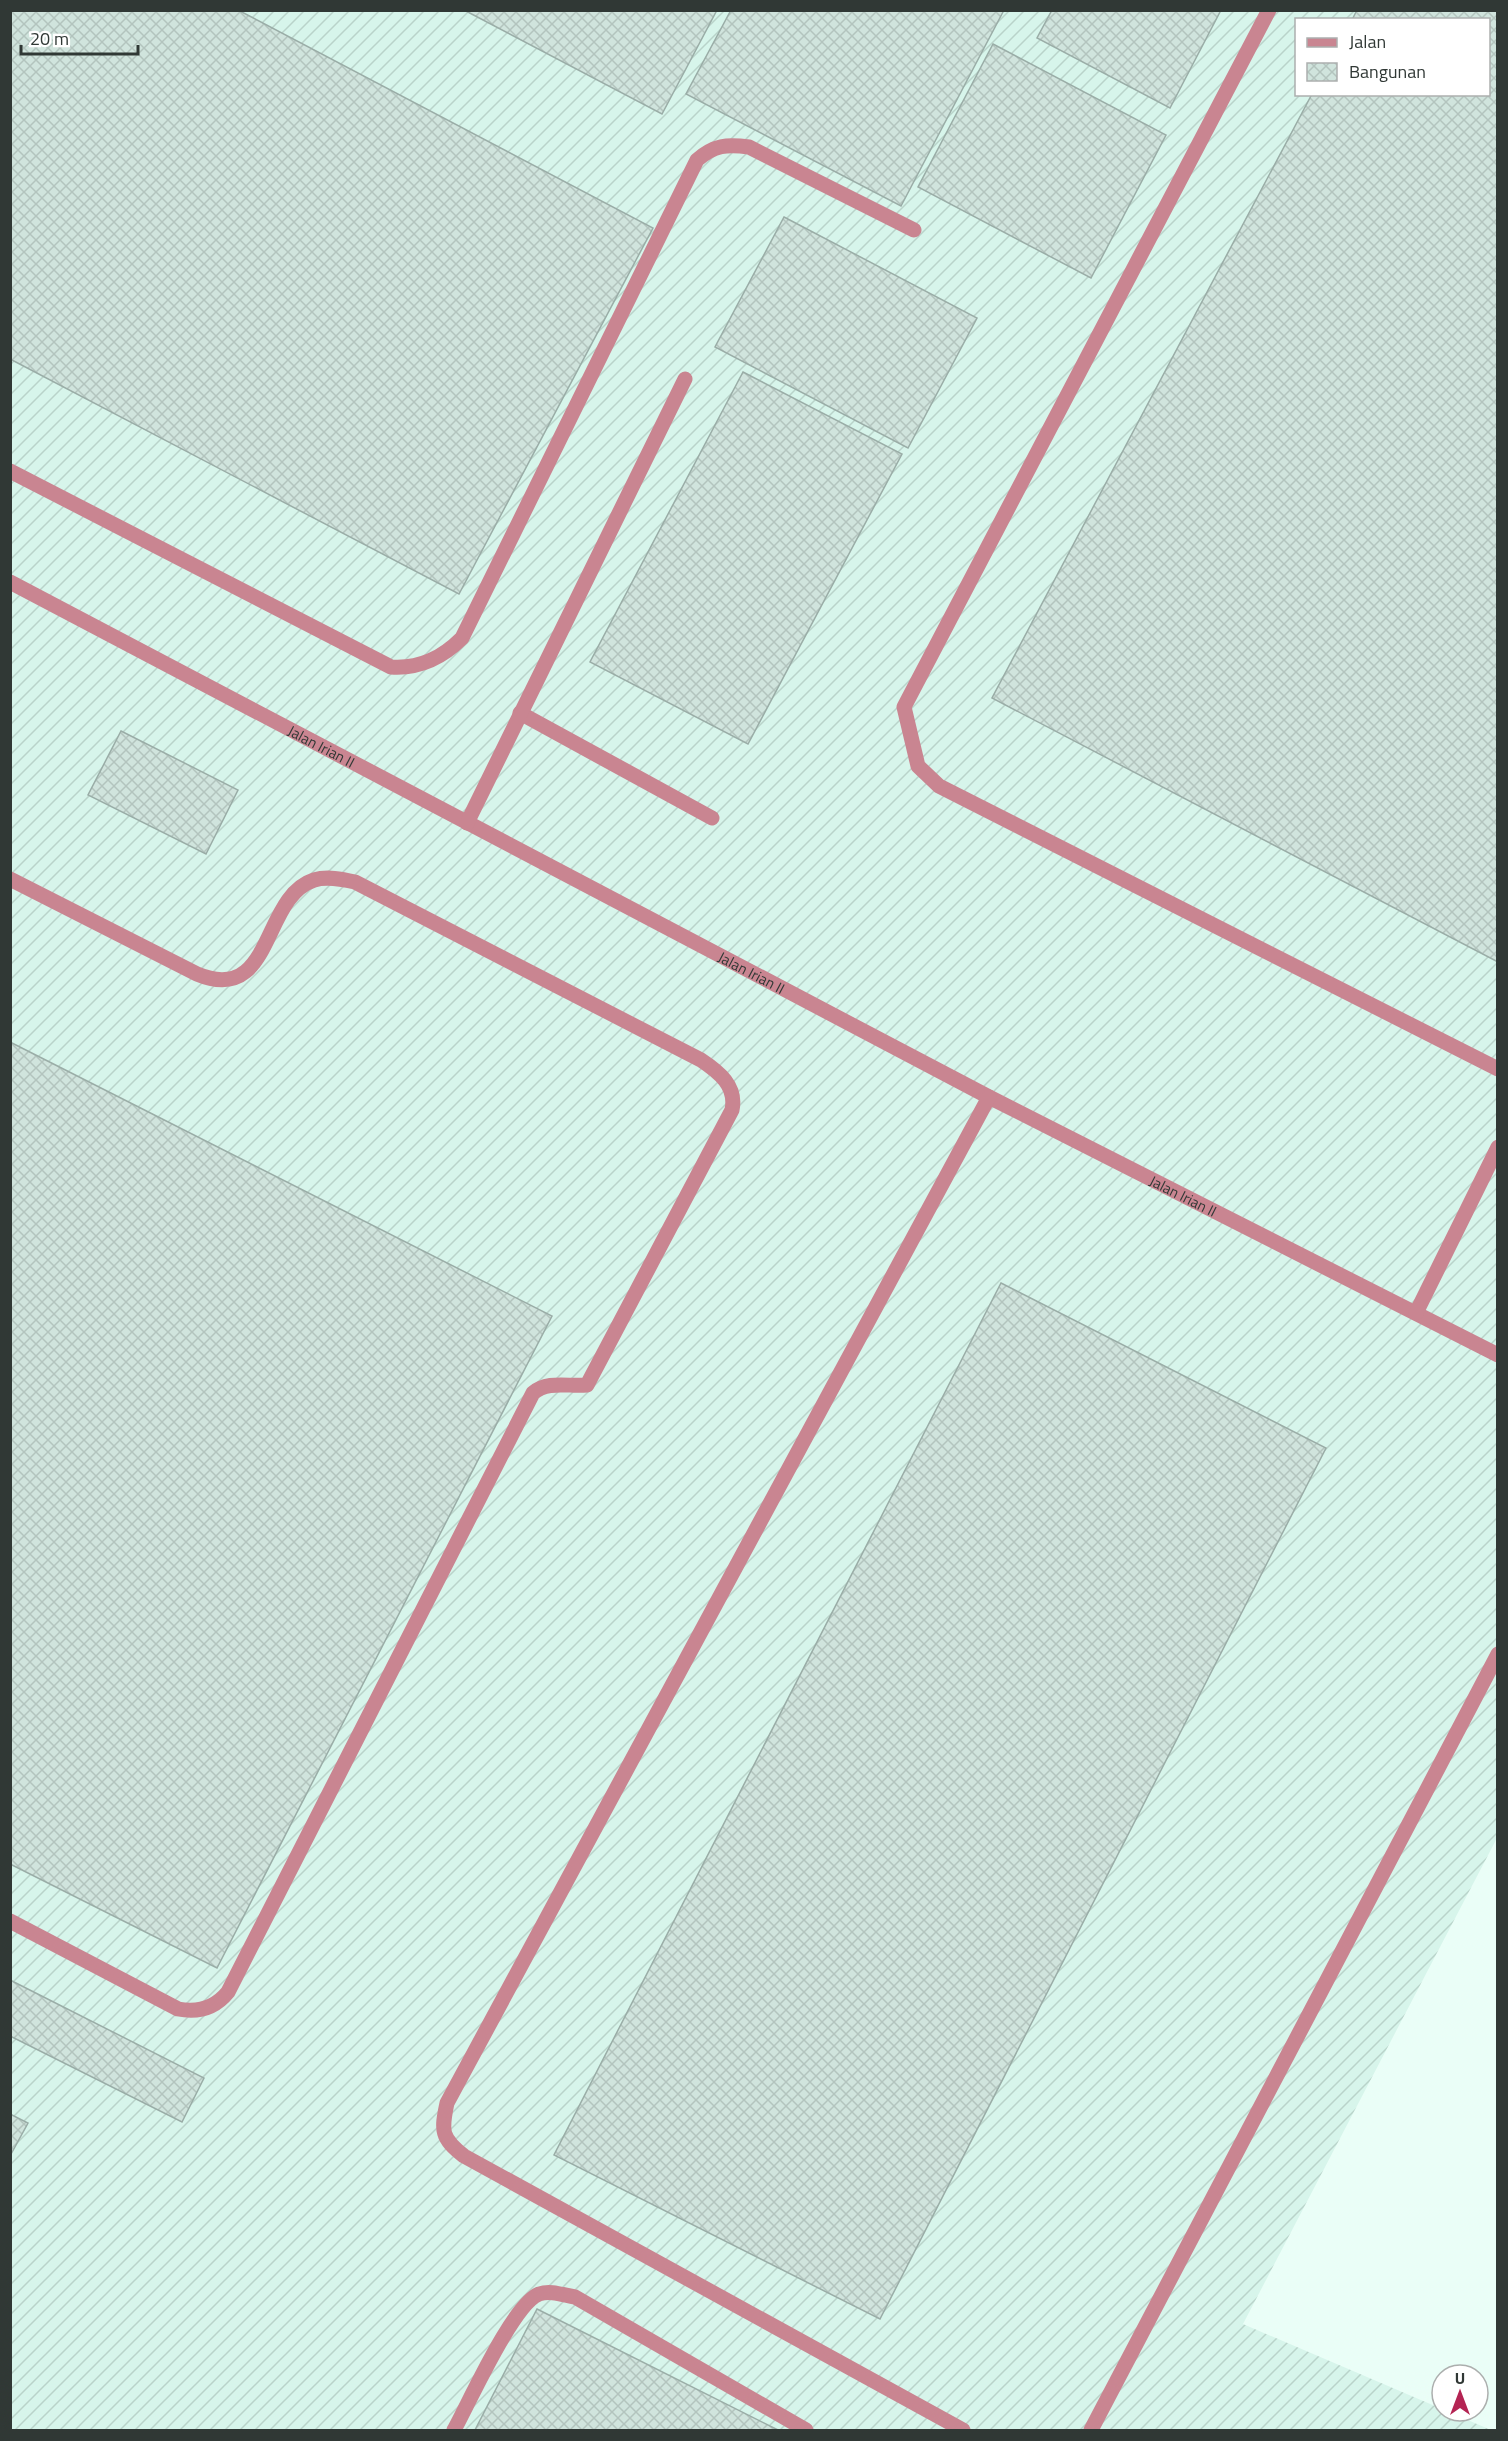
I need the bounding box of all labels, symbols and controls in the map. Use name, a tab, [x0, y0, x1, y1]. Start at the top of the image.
scale bar	[21, 18, 138, 56]
legend	[1295, 18, 1490, 96]
text: 20 m	[30, 25, 69, 52]
text: Jalan	[1349, 28, 1386, 55]
text: Bangunan	[1349, 58, 1426, 85]
street label: Jalan Irian II	[284, 719, 359, 773]
street label: Jalan Irian II	[714, 945, 789, 999]
street label: Jalan Irian II	[1146, 1169, 1221, 1222]
north arrow	[1430, 2363, 1490, 2423]
text: U	[1455, 2366, 1465, 2390]

